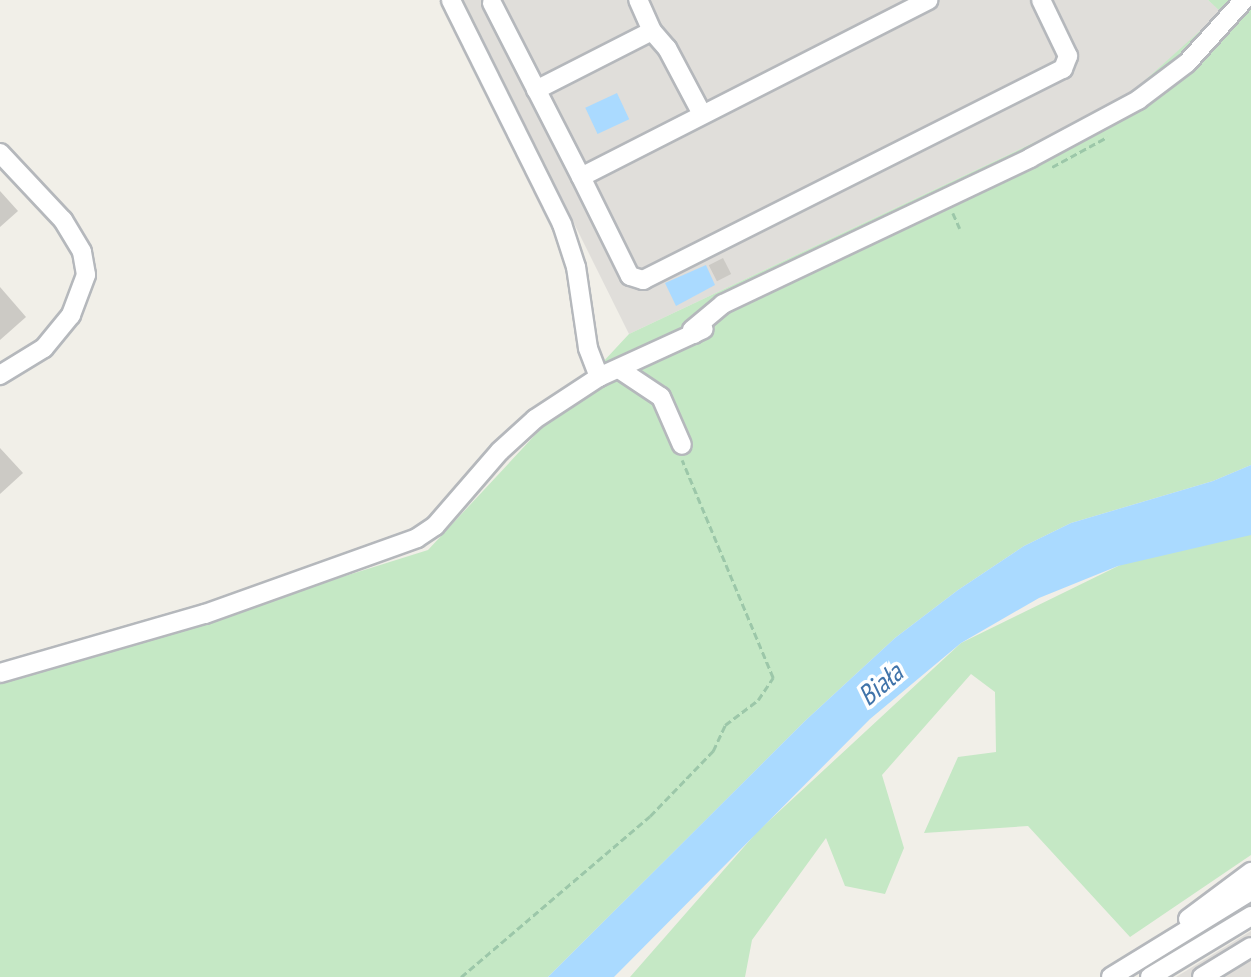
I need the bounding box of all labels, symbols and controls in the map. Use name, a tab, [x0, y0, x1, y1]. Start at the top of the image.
water label: Biała	[851, 656, 909, 712]

